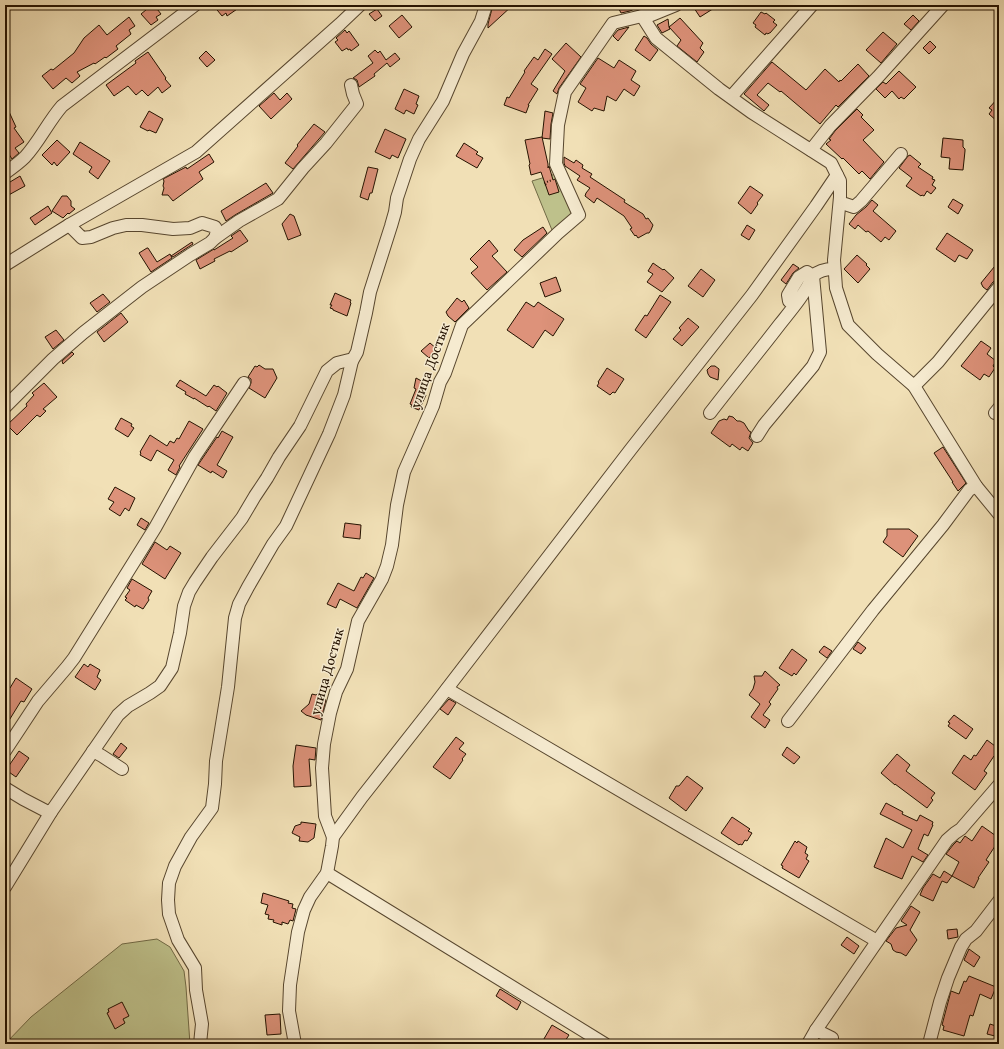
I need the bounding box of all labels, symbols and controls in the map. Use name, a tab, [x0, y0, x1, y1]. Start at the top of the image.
street label: улица Достык	[407, 320, 456, 412]
street label: улица Достык	[306, 626, 350, 718]

